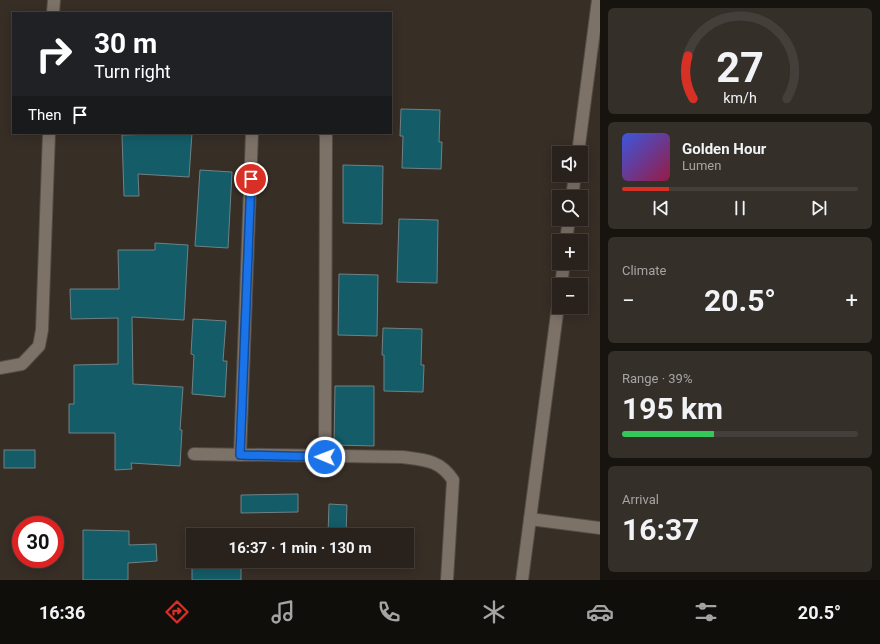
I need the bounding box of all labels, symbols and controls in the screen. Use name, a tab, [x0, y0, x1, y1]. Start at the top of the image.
text: 30 m	[94, 27, 157, 60]
icon: right	[28, 28, 80, 80]
text: 27	[716, 43, 764, 92]
text: Turn right	[94, 61, 171, 82]
text: km/h	[723, 90, 757, 106]
icon: arrive	[69, 104, 91, 126]
text: Then	[28, 106, 61, 124]
text: Golden Hour	[682, 140, 766, 158]
map controls	[552, 146, 588, 314]
button: sound	[552, 146, 588, 182]
text: Lumen	[682, 158, 721, 173]
pin	[234, 162, 268, 196]
icon: arrive	[240, 168, 262, 190]
button: search	[552, 190, 588, 226]
icon: previous	[650, 197, 672, 219]
icon: pause	[729, 197, 751, 219]
icon: next	[808, 197, 830, 219]
button: +	[552, 234, 588, 270]
text: Climate	[622, 263, 666, 278]
button: −	[552, 278, 588, 314]
text: 20.5°	[704, 283, 776, 318]
text: −	[622, 288, 635, 313]
text: +	[846, 288, 858, 313]
text: Range · 39%	[622, 371, 692, 386]
text: 195 km	[622, 391, 723, 426]
position arrow	[304, 436, 346, 478]
text: Arrival	[622, 492, 659, 507]
text: 16:37	[622, 512, 699, 547]
speed limit sign: 30	[12, 516, 64, 568]
text: 16:37 · 1 min · 130 m	[229, 539, 371, 557]
icon: directions	[163, 598, 191, 626]
icon: music	[269, 598, 297, 626]
icon: phone	[375, 598, 403, 626]
icon: climate	[480, 598, 508, 626]
icon: car	[586, 598, 614, 626]
icon: filters	[692, 598, 720, 626]
text: 16:36	[39, 602, 85, 623]
text: 20.5°	[798, 602, 841, 623]

